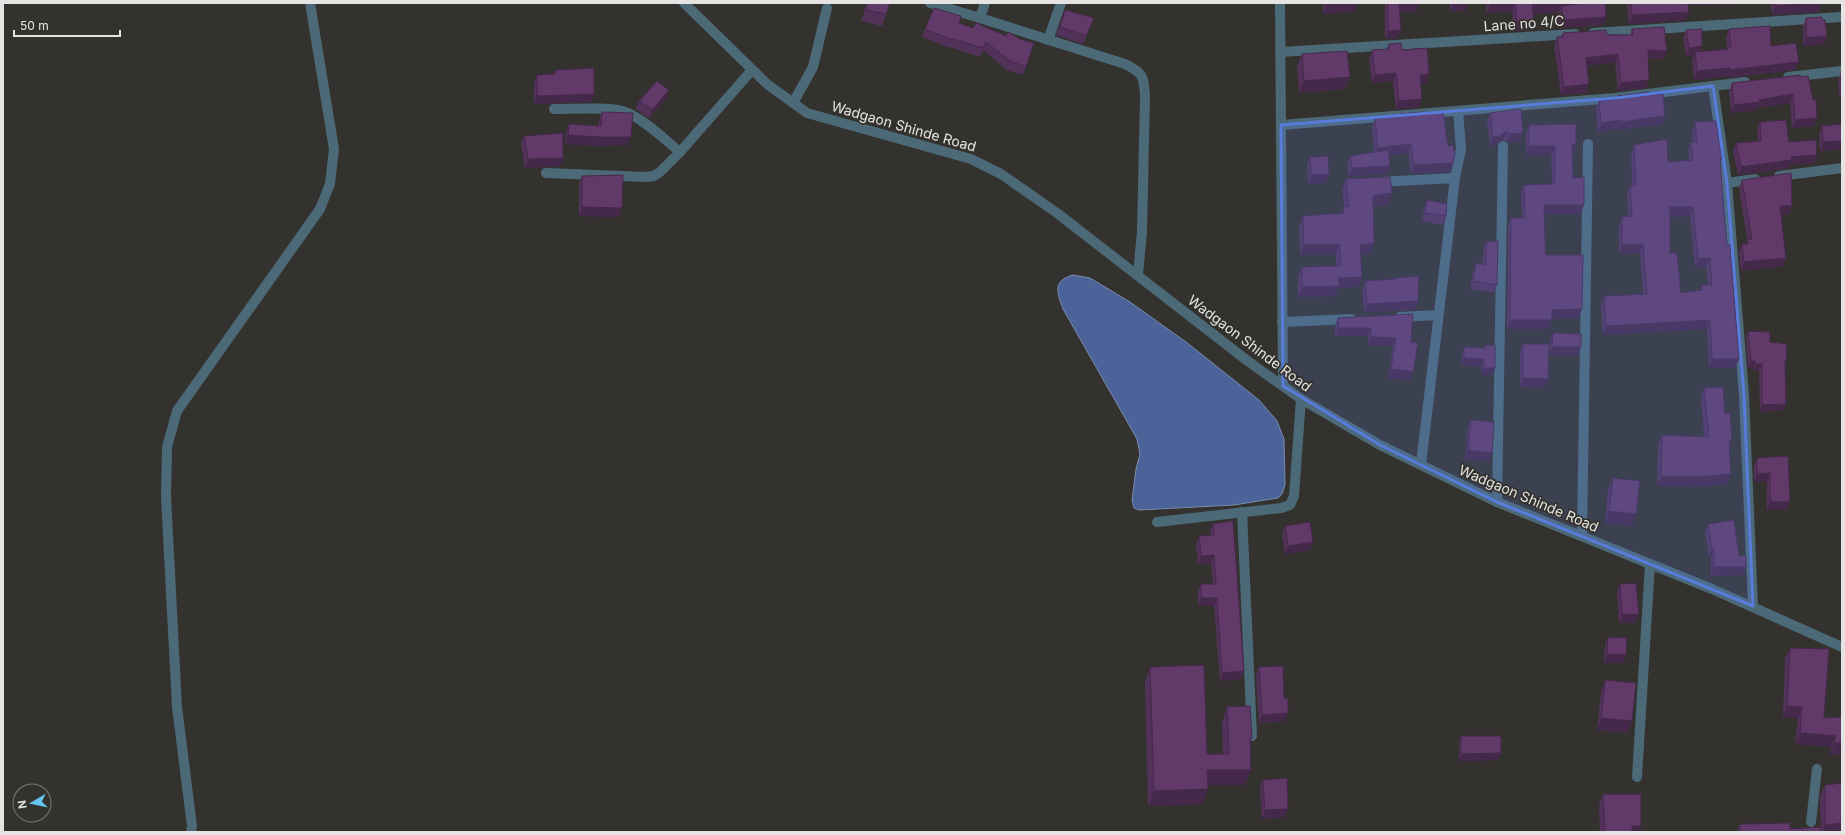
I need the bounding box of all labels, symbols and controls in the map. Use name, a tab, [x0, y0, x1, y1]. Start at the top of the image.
scale bar	[14, 12, 120, 38]
street label: Lane no 4/C	[1483, 12, 1565, 34]
text: 50 m	[20, 18, 49, 33]
street label: Wadgaon Shinde Road	[830, 97, 978, 155]
street label: Wadgaon Shinde Road	[1185, 291, 1315, 395]
street label: Wadgaon Shinde Road	[1457, 461, 1601, 535]
north arrow	[12, 783, 52, 823]
text: N	[15, 799, 30, 810]

